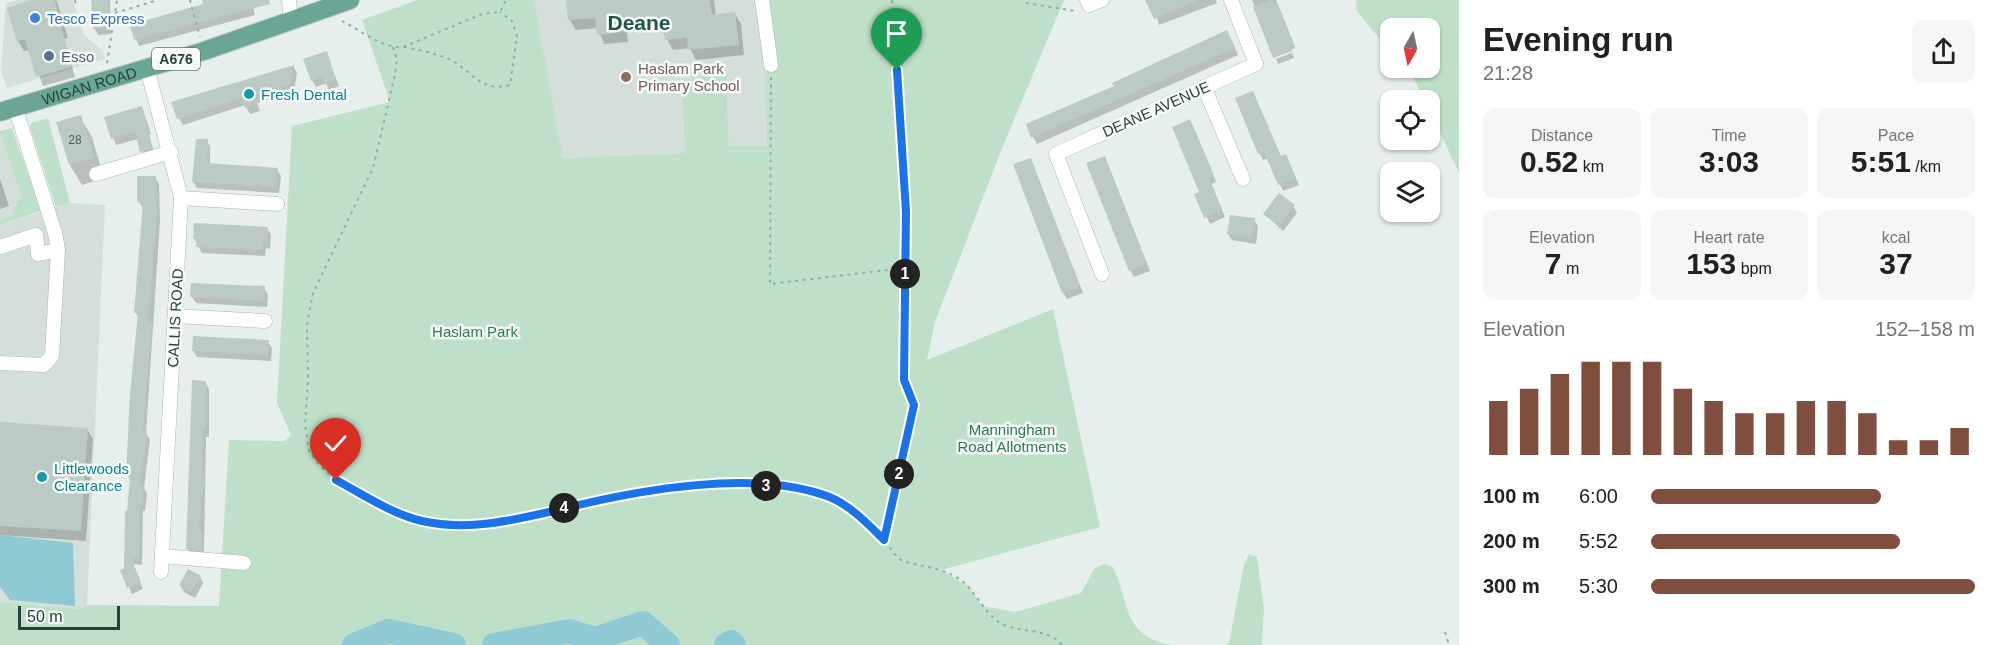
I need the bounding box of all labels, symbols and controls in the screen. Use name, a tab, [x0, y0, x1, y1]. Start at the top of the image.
pin	[871, 8, 922, 70]
place label: Tesco Express	[47, 10, 145, 27]
marker: Tesco Express	[28, 11, 42, 25]
district label: Deane	[607, 11, 671, 34]
icon: arrive	[880, 17, 913, 50]
north arrow	[1380, 18, 1440, 78]
map controls	[1380, 18, 1440, 222]
button: share	[1912, 20, 1975, 83]
text: Evening run	[1483, 21, 1674, 58]
place label: Esso	[61, 48, 94, 65]
road number: A676	[152, 48, 200, 70]
marker: Esso	[42, 49, 56, 63]
place label: Haslam Park Primary School	[638, 60, 740, 94]
text: 21:28	[1483, 62, 1533, 84]
street label: WIGAN ROAD	[40, 63, 139, 108]
marker: Haslam Park Primary School	[619, 70, 633, 84]
street label: DEANE AVENUE	[1100, 78, 1212, 140]
place label: Fresh Dental	[261, 86, 347, 103]
marker: Fresh Dental	[242, 87, 256, 101]
button: locate	[1380, 90, 1440, 150]
text: Distance	[1531, 127, 1593, 144]
text: Time	[1712, 127, 1746, 144]
text: Pace	[1878, 127, 1914, 144]
house number: 28	[68, 133, 82, 147]
text: 0.52	[1520, 145, 1578, 178]
text: 3:03	[1699, 145, 1759, 178]
text: 5:51	[1851, 145, 1911, 178]
text: km	[1578, 158, 1604, 175]
text: /km	[1911, 158, 1941, 175]
button: layers	[1380, 162, 1440, 222]
text: Elevation	[1529, 229, 1595, 246]
text: Heart rate	[1693, 229, 1765, 246]
text: kcal	[1882, 229, 1910, 246]
text: 7	[1545, 247, 1561, 280]
text: 153	[1686, 247, 1736, 280]
text: 37	[1879, 247, 1913, 280]
pin: 1	[890, 259, 920, 289]
text: m	[1561, 260, 1579, 277]
text: bpm	[1736, 260, 1772, 277]
text: 1	[901, 265, 909, 282]
street label: CALLIS ROAD	[164, 268, 186, 368]
text: Elevation	[1483, 318, 1565, 340]
text: 152–158 m	[1875, 318, 1975, 340]
park label: Haslam Park	[432, 323, 518, 340]
pin	[310, 418, 361, 480]
park label: Manningham Road Allotments	[957, 421, 1067, 455]
icon: check	[319, 427, 352, 460]
pin: 2	[884, 459, 914, 489]
place label: Littlewoods Clearance	[54, 460, 129, 494]
text: 2	[895, 465, 903, 482]
marker: Littlewoods Clearance	[35, 470, 49, 484]
pin: 3	[751, 471, 781, 501]
text: 3	[762, 477, 770, 494]
text: 100 m	[1483, 485, 1540, 507]
text: 6:00	[1579, 485, 1618, 507]
pin: 4	[549, 493, 579, 523]
text: 4	[560, 499, 568, 516]
text: 200 m	[1483, 530, 1540, 552]
text: 5:52	[1579, 530, 1618, 552]
text: 300 m	[1483, 575, 1540, 597]
text: 5:30	[1579, 575, 1618, 597]
scale bar	[18, 603, 120, 630]
text: 50 m	[27, 608, 63, 625]

